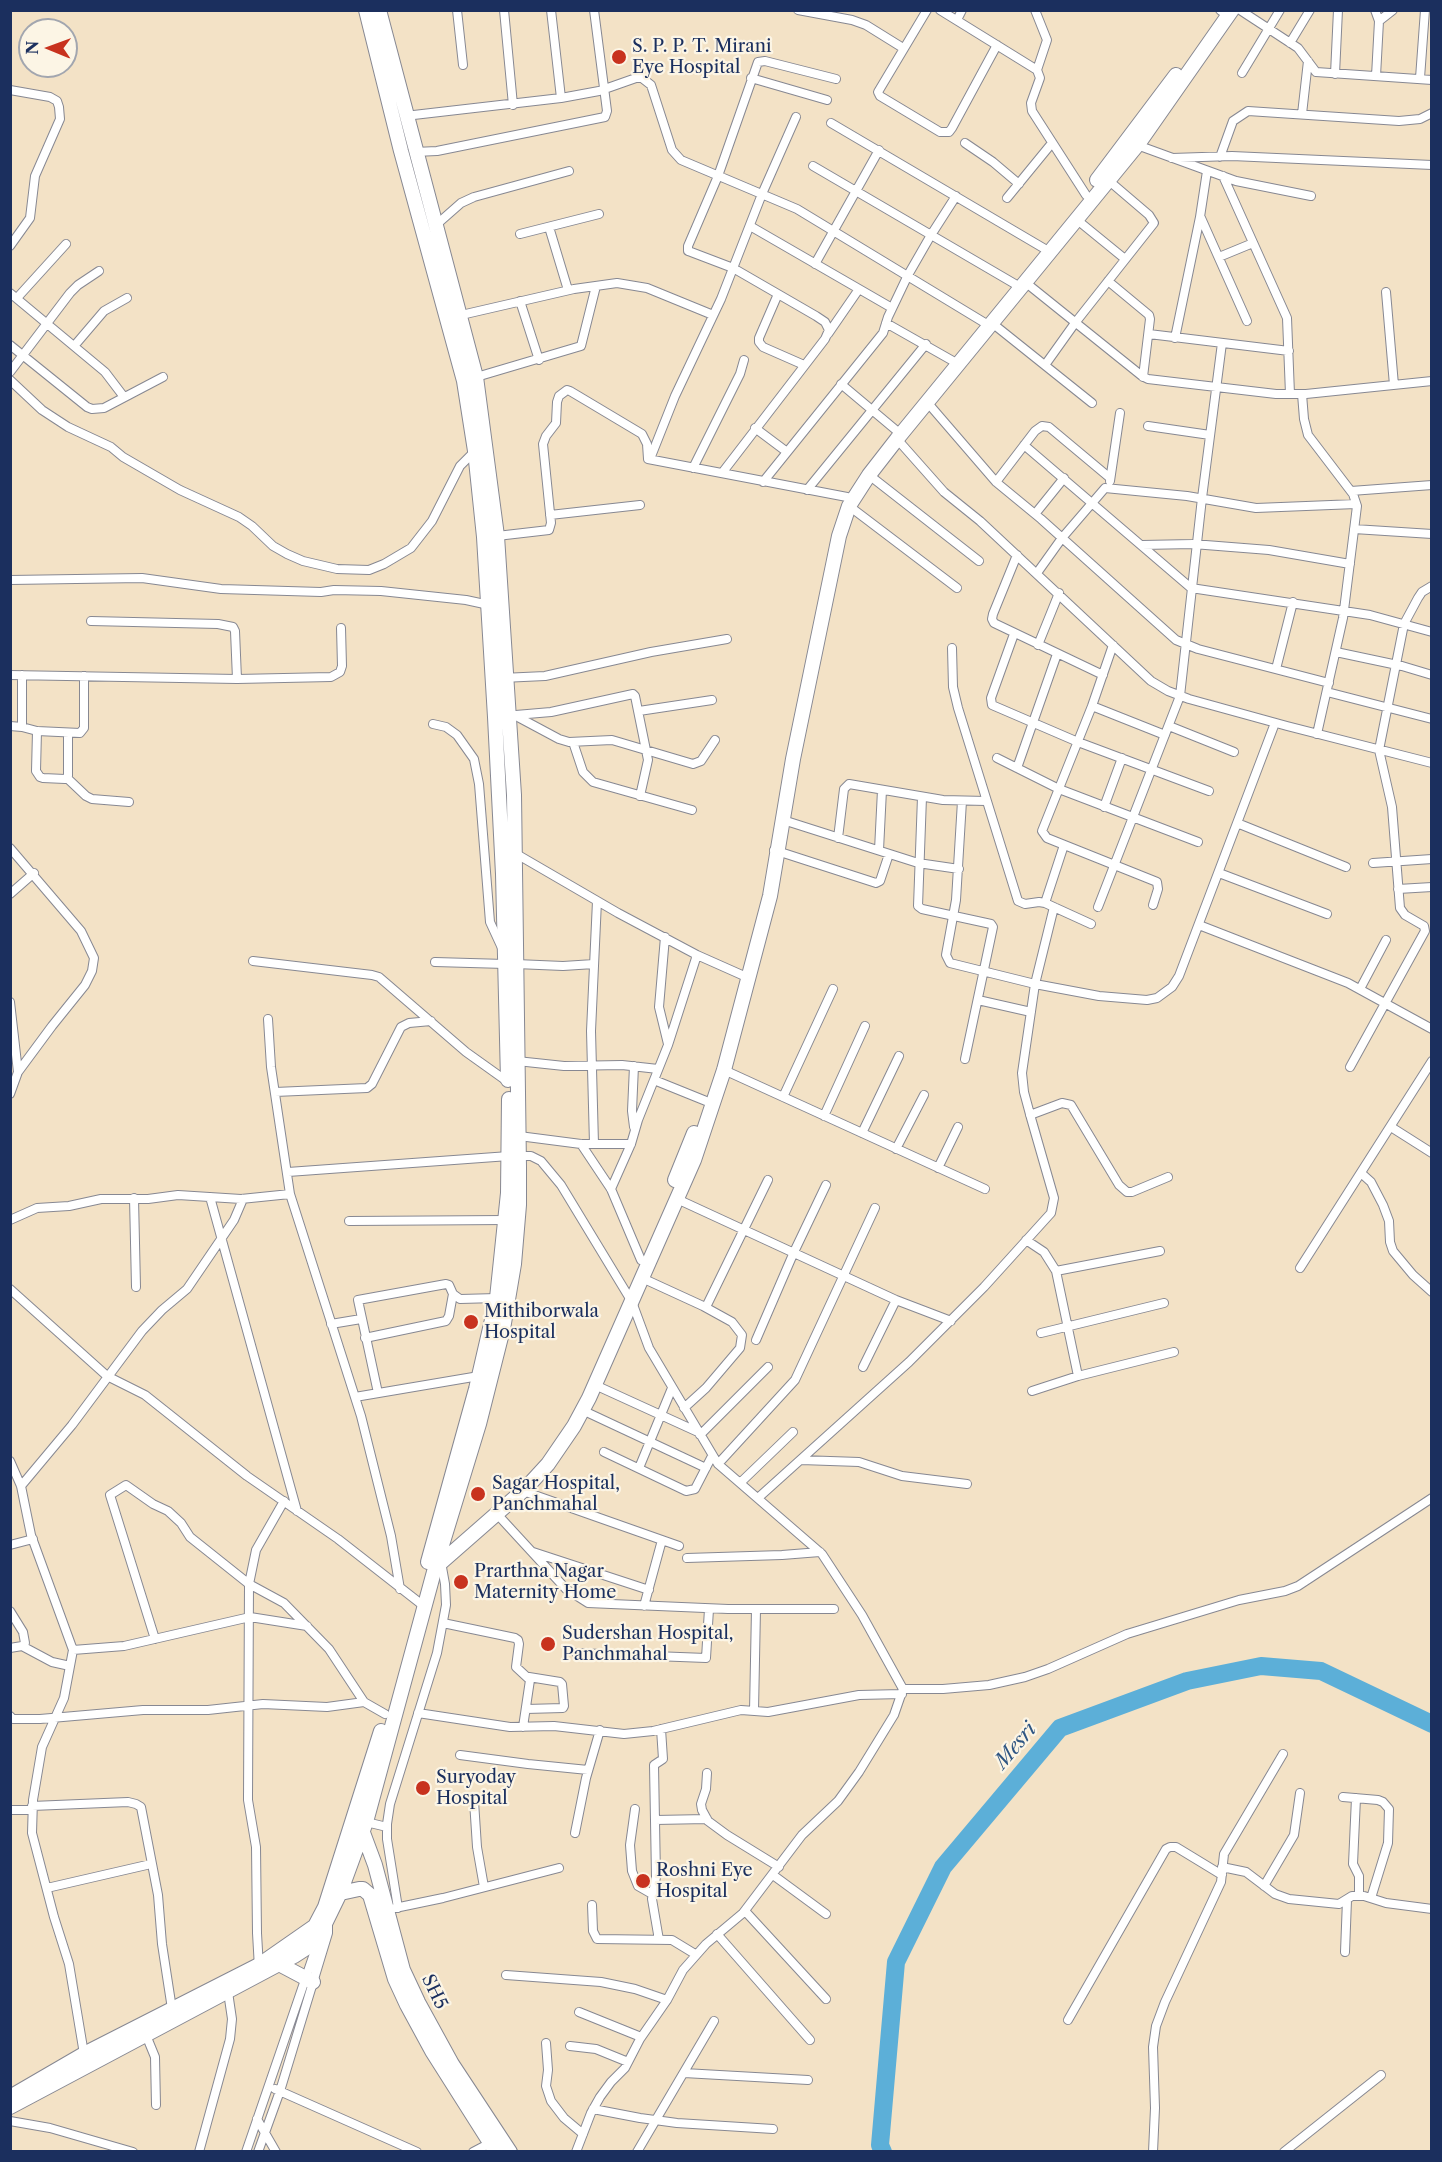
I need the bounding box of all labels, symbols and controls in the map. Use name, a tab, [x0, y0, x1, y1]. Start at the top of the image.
north arrow	[18, 18, 78, 78]
place label: S. P. P. T. Mirani Eye Hospital	[632, 36, 772, 78]
text: N	[22, 41, 42, 55]
marker: S. P. P. T. Mirani Eye Hospital	[610, 48, 628, 66]
place label: Mithiborwala Hospital	[484, 1301, 599, 1344]
marker: Mithiborwala Hospital	[462, 1313, 480, 1331]
place label: Sagar Hospital, Panchmahal	[492, 1473, 620, 1516]
marker: Sagar Hospital, Panchmahal	[469, 1485, 487, 1503]
place label: Prarthna Nagar Maternity Home	[474, 1561, 616, 1604]
marker: Prarthna Nagar Maternity Home	[452, 1573, 470, 1591]
place label: Sudershan Hospital, Panchmahal	[562, 1623, 734, 1666]
marker: Sudershan Hospital, Panchmahal	[539, 1635, 557, 1653]
water label: Mesri	[990, 1718, 1042, 1774]
place label: Suryoday Hospital	[436, 1767, 516, 1810]
marker: Suryoday Hospital	[414, 1779, 432, 1797]
place label: Roshni Eye Hospital	[656, 1860, 753, 1902]
marker: Roshni Eye Hospital	[634, 1872, 652, 1890]
street label: SH5	[416, 1971, 452, 2013]

